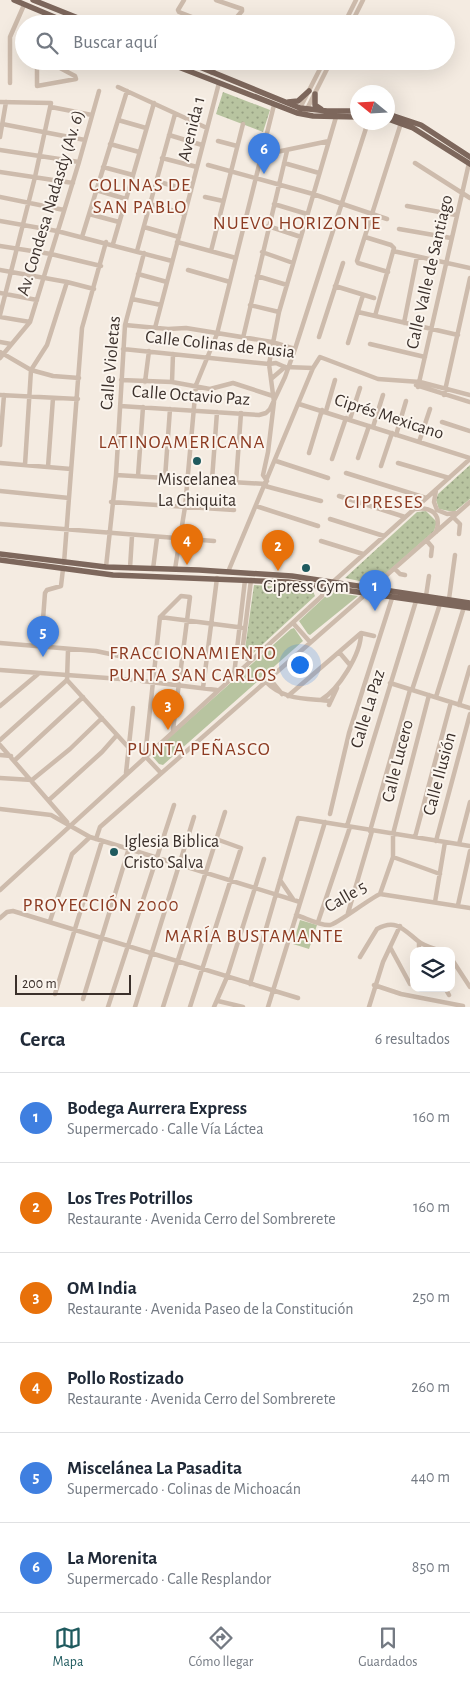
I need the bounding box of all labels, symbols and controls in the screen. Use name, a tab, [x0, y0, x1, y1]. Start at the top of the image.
search box	[15, 15, 455, 70]
icon: search	[33, 29, 61, 57]
text: Buscar aquí	[73, 33, 158, 52]
north arrow	[350, 85, 395, 130]
street label: Avenida 1	[175, 95, 209, 163]
street label: Av. Condesa Nadasdy (Av. 6)	[14, 108, 88, 298]
pin: 6	[248, 133, 280, 174]
district label: COLINAS DE SAN PABLO	[89, 176, 191, 217]
street label: Calle Valle de Santiago	[403, 193, 457, 351]
district label: NUEVO HORIZONTE	[213, 214, 381, 233]
street label: Calle Violetas	[98, 315, 124, 411]
street label: Calle Colinas de Rusia	[144, 328, 296, 362]
street label: Calle Octavio Paz	[131, 383, 251, 409]
street label: Ciprés Mexicano	[332, 391, 446, 443]
district label: LATINOAMERICANA	[99, 433, 265, 452]
marker: Miscelanea La Chiquita	[191, 455, 203, 467]
place label: Miscelanea La Chiquita	[158, 471, 236, 510]
district label: CIPRESES	[344, 493, 424, 512]
pin: 4	[171, 524, 203, 565]
pin: 2	[262, 530, 294, 571]
marker: Cipress Gym	[300, 562, 312, 574]
pin: 1	[359, 570, 391, 611]
place label: Cipress Gym	[263, 578, 349, 596]
pin: 5	[27, 616, 59, 657]
district label: FRACCIONAMIENTO PUNTA SAN CARLOS	[109, 644, 277, 685]
your location	[287, 652, 313, 678]
street label: Calle La Paz	[348, 668, 388, 750]
pin: 3	[152, 689, 184, 730]
street label: Calle Lucero	[379, 718, 417, 804]
street label: Calle Ilusión	[420, 731, 460, 817]
district label: PUNTA PEÑASCO	[127, 738, 271, 759]
place label: Iglesia Biblica Cristo Salva	[124, 833, 219, 872]
marker: Iglesia Biblica Cristo Salva	[108, 846, 120, 858]
street label: Calle 5	[322, 878, 370, 916]
district label: PROYECCIÓN 2000	[23, 894, 179, 915]
district label: MARÍA BUSTAMANTE	[165, 925, 343, 946]
map controls	[410, 947, 455, 992]
button: layers	[410, 947, 455, 992]
scale bar	[15, 972, 131, 995]
text: 200 m	[22, 977, 57, 991]
text: Cerca	[20, 1029, 66, 1050]
text: 6 resultados	[375, 1031, 450, 1047]
text: Bodega Aurrera Express	[67, 1099, 247, 1118]
text: 1	[33, 1109, 39, 1125]
text: 160 m	[413, 1109, 450, 1125]
text: Supermercado · Calle Vía Láctea	[67, 1121, 264, 1137]
text: Los Tres Potrillos	[67, 1189, 193, 1208]
text: 2	[32, 1199, 40, 1215]
text: 160 m	[413, 1199, 450, 1215]
text: Restaurante · Avenida Cerro del Sombrerete	[67, 1211, 336, 1227]
text: OM India	[67, 1279, 137, 1298]
text: 3	[33, 1289, 39, 1305]
text: 250 m	[412, 1289, 450, 1305]
text: Restaurante · Avenida Paseo de la Constitución	[67, 1301, 354, 1317]
text: Pollo Rostizado	[67, 1369, 184, 1388]
text: 4	[32, 1379, 40, 1395]
text: 260 m	[411, 1379, 450, 1395]
text: Restaurante · Avenida Cerro del Sombrerete	[67, 1391, 336, 1407]
text: Miscelánea La Pasadita	[67, 1459, 242, 1478]
text: 5	[33, 1469, 39, 1485]
text: 440 m	[411, 1469, 450, 1485]
text: Supermercado · Colinas de Michoacán	[67, 1481, 301, 1497]
text: La Morenita	[67, 1549, 158, 1568]
text: 6	[32, 1559, 40, 1575]
text: 850 m	[412, 1559, 450, 1575]
text: Supermercado · Calle Resplandor	[67, 1571, 271, 1587]
tab: Mapa	[53, 1624, 83, 1671]
tab: Cómo llegar	[188, 1624, 253, 1671]
tab: Guardados	[358, 1624, 417, 1671]

